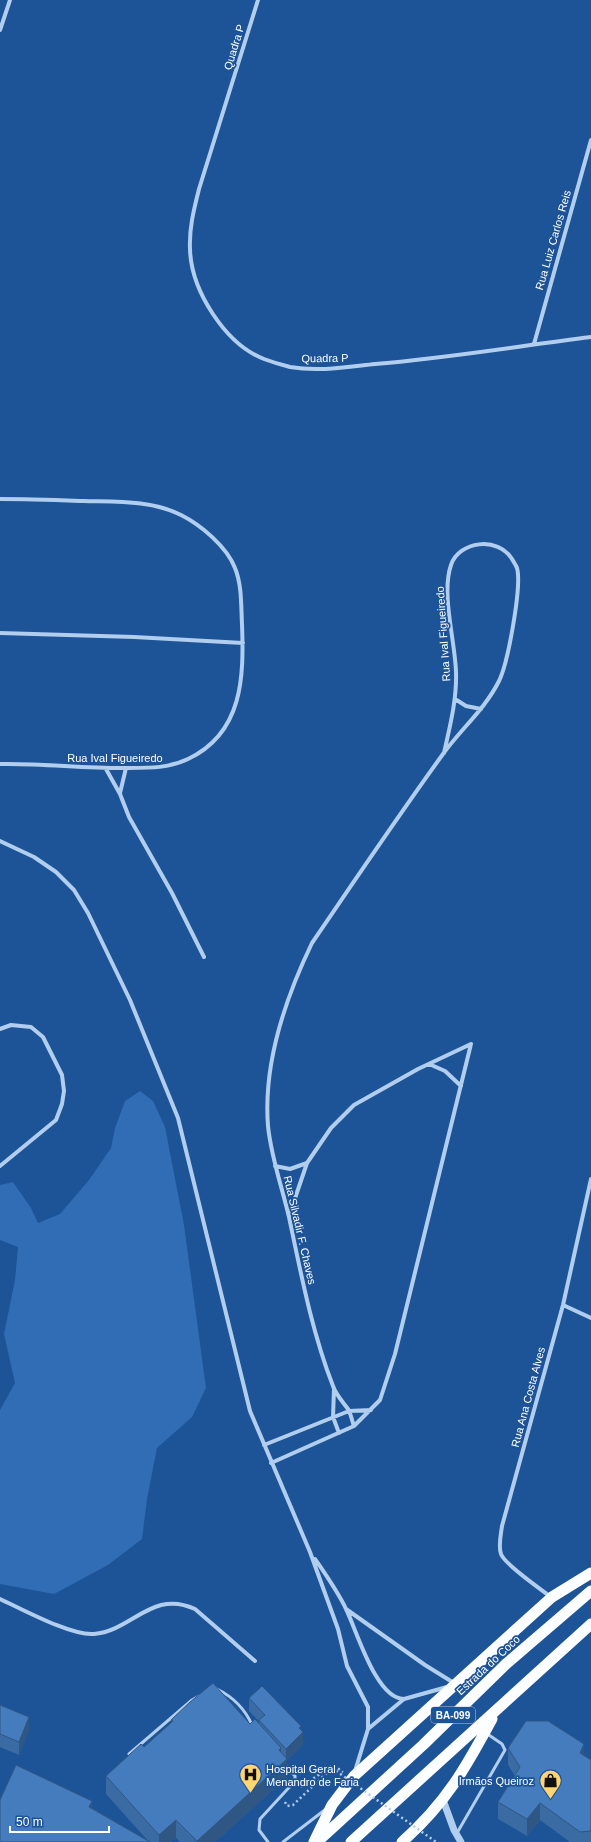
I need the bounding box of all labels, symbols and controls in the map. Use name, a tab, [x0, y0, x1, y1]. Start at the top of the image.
street label: Quadra P	[221, 23, 247, 71]
street label: Rua Luiz Carlos Reis	[533, 188, 573, 291]
street label: Quadra P	[301, 352, 349, 364]
street label: Rua Ival Figueiredo	[434, 586, 452, 682]
street label: Rua Ival Figueiredo	[67, 752, 163, 764]
street label: Rua Silvadir F. Chaves	[282, 1174, 318, 1286]
street label: Rua Ana Costa Alves	[509, 1345, 547, 1448]
street label: Estrada do Coco	[454, 1633, 522, 1697]
road number: BA-099	[431, 1707, 475, 1723]
hospital icon: Hospital Geral Menandro de Faria	[238, 1762, 264, 1795]
place label: Hospital Geral Menandro de Faria	[266, 1763, 360, 1788]
shop icon: Irmãos Queiroz	[537, 1768, 563, 1801]
place label: Irmãos Queiroz	[459, 1775, 534, 1787]
scale bar	[10, 1808, 109, 1834]
text: 50 m	[16, 1815, 43, 1829]

